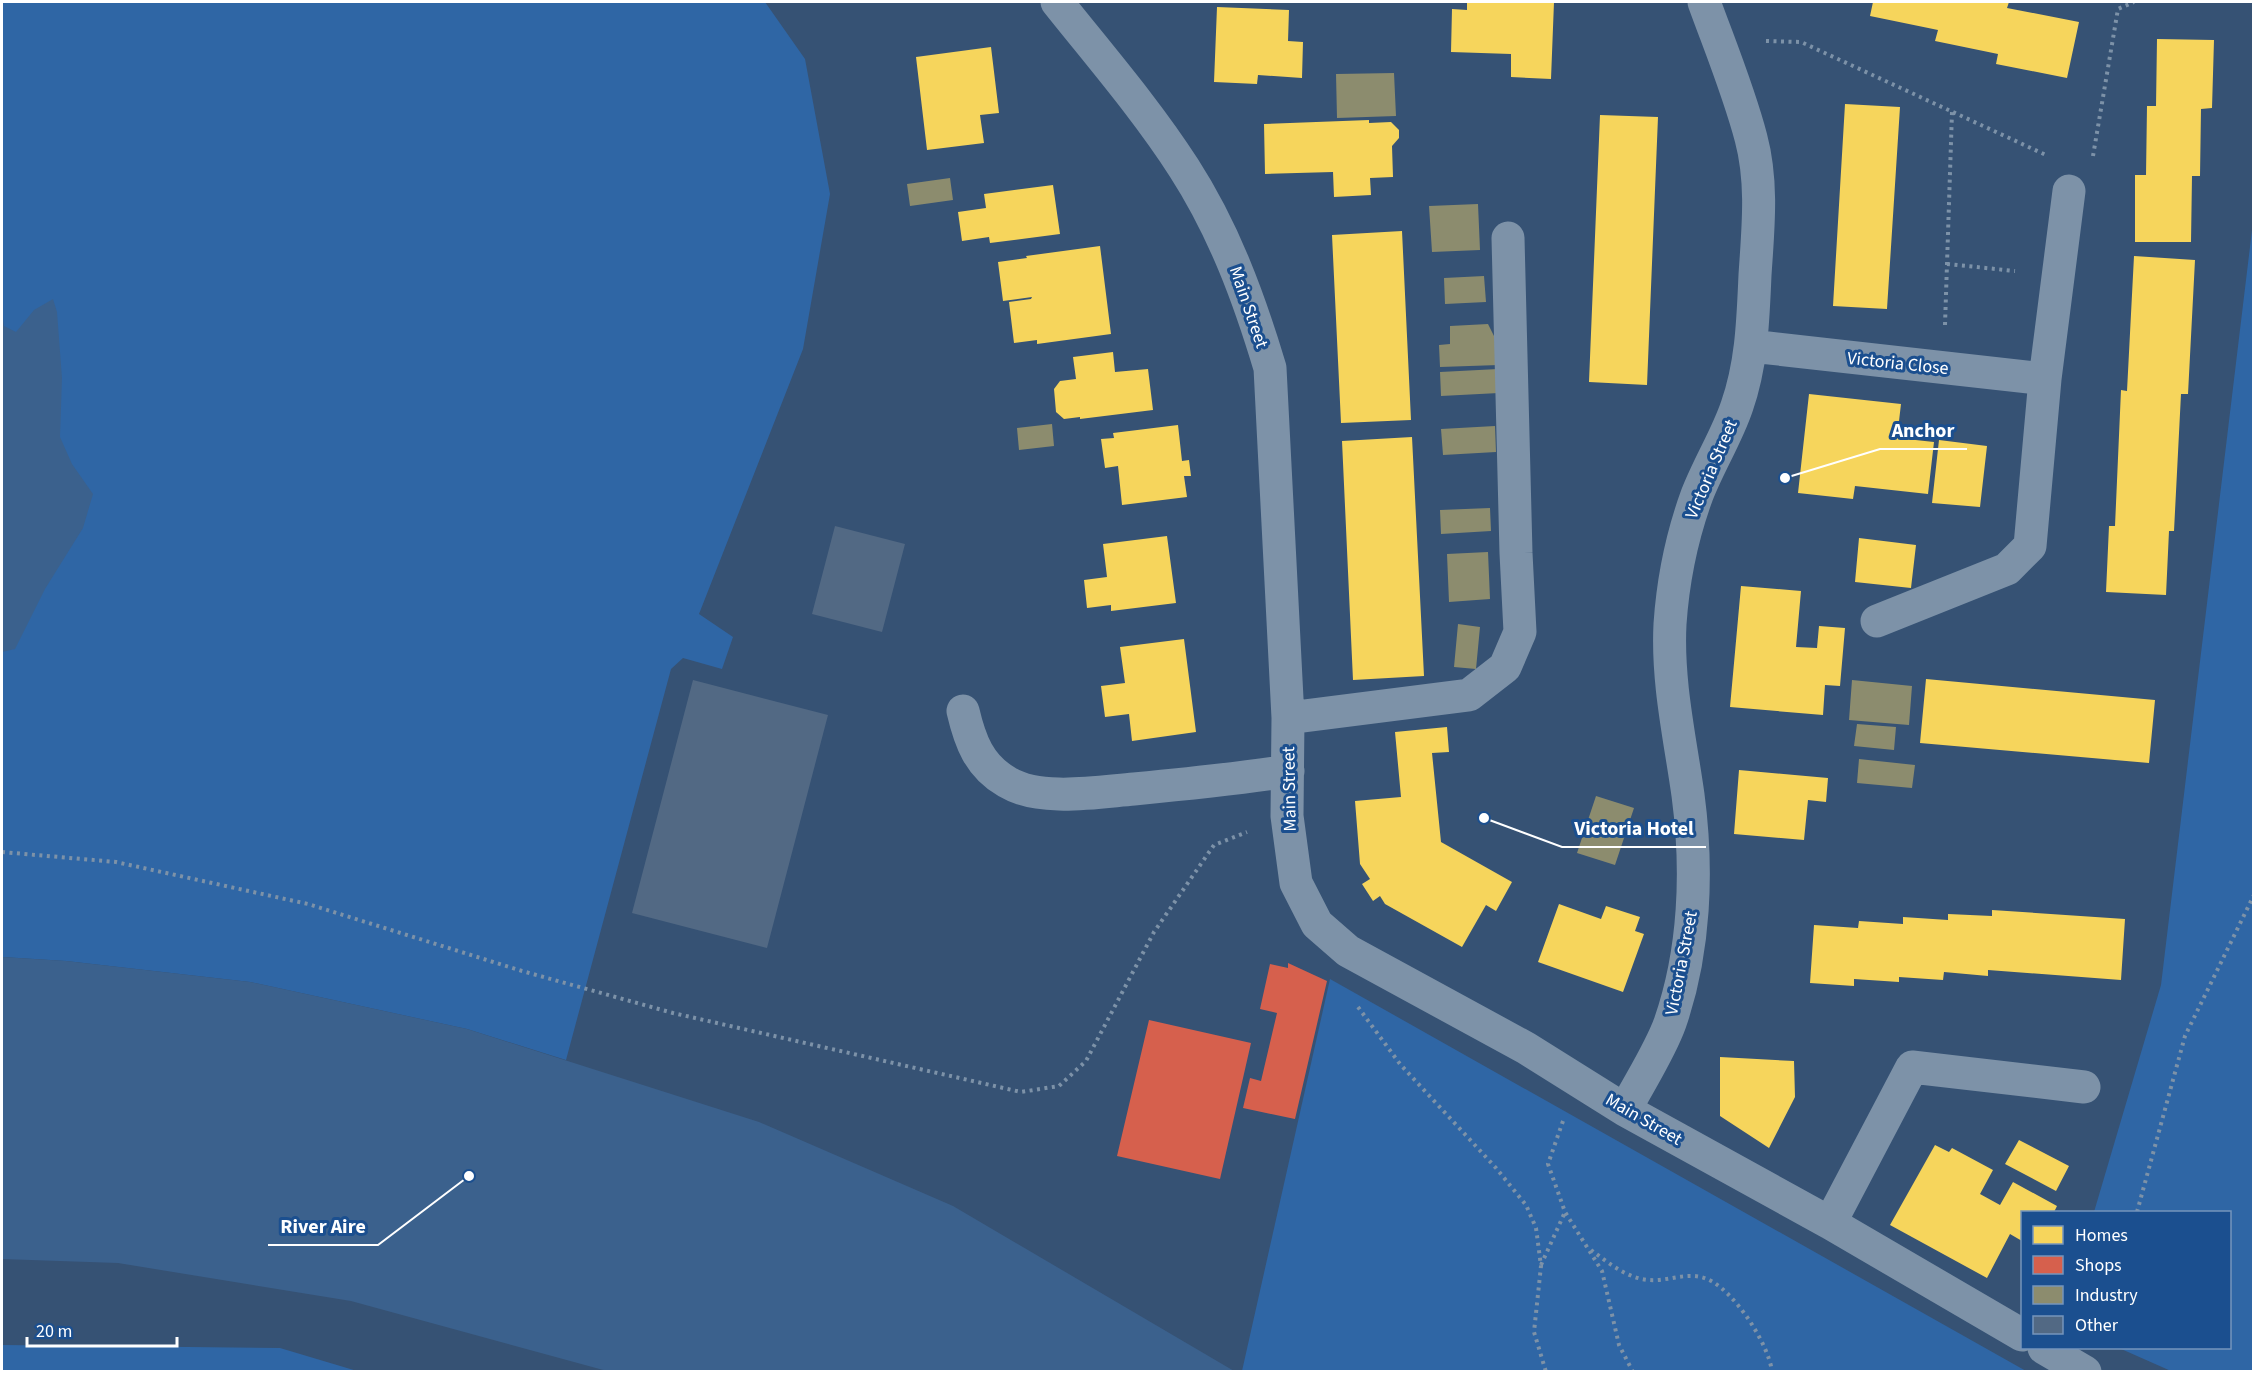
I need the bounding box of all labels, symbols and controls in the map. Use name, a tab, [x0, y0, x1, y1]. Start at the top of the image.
street label: Main Street	[1223, 263, 1274, 351]
street label: Victoria Close	[1846, 346, 1950, 381]
callout: Anchor	[1880, 411, 1967, 449]
street label: Victoria Street	[1679, 416, 1744, 523]
text: Anchor	[1891, 417, 1954, 445]
street label: Main Street	[1276, 746, 1303, 832]
callout: Victoria Hotel	[1562, 809, 1706, 847]
text: Victoria Hotel	[1573, 815, 1694, 843]
street label: Victoria Street	[1659, 909, 1704, 1017]
street label: Main Street	[1601, 1087, 1687, 1152]
callout: River Aire	[268, 1207, 378, 1245]
legend	[2021, 1211, 2231, 1349]
text: River Aire	[280, 1213, 366, 1241]
text: Homes	[2075, 1223, 2128, 1248]
text: Shops	[2075, 1253, 2122, 1278]
text: Industry	[2075, 1283, 2138, 1308]
scale bar	[27, 1310, 177, 1348]
text: Other	[2075, 1313, 2119, 1338]
text: 20 m	[36, 1319, 72, 1344]

